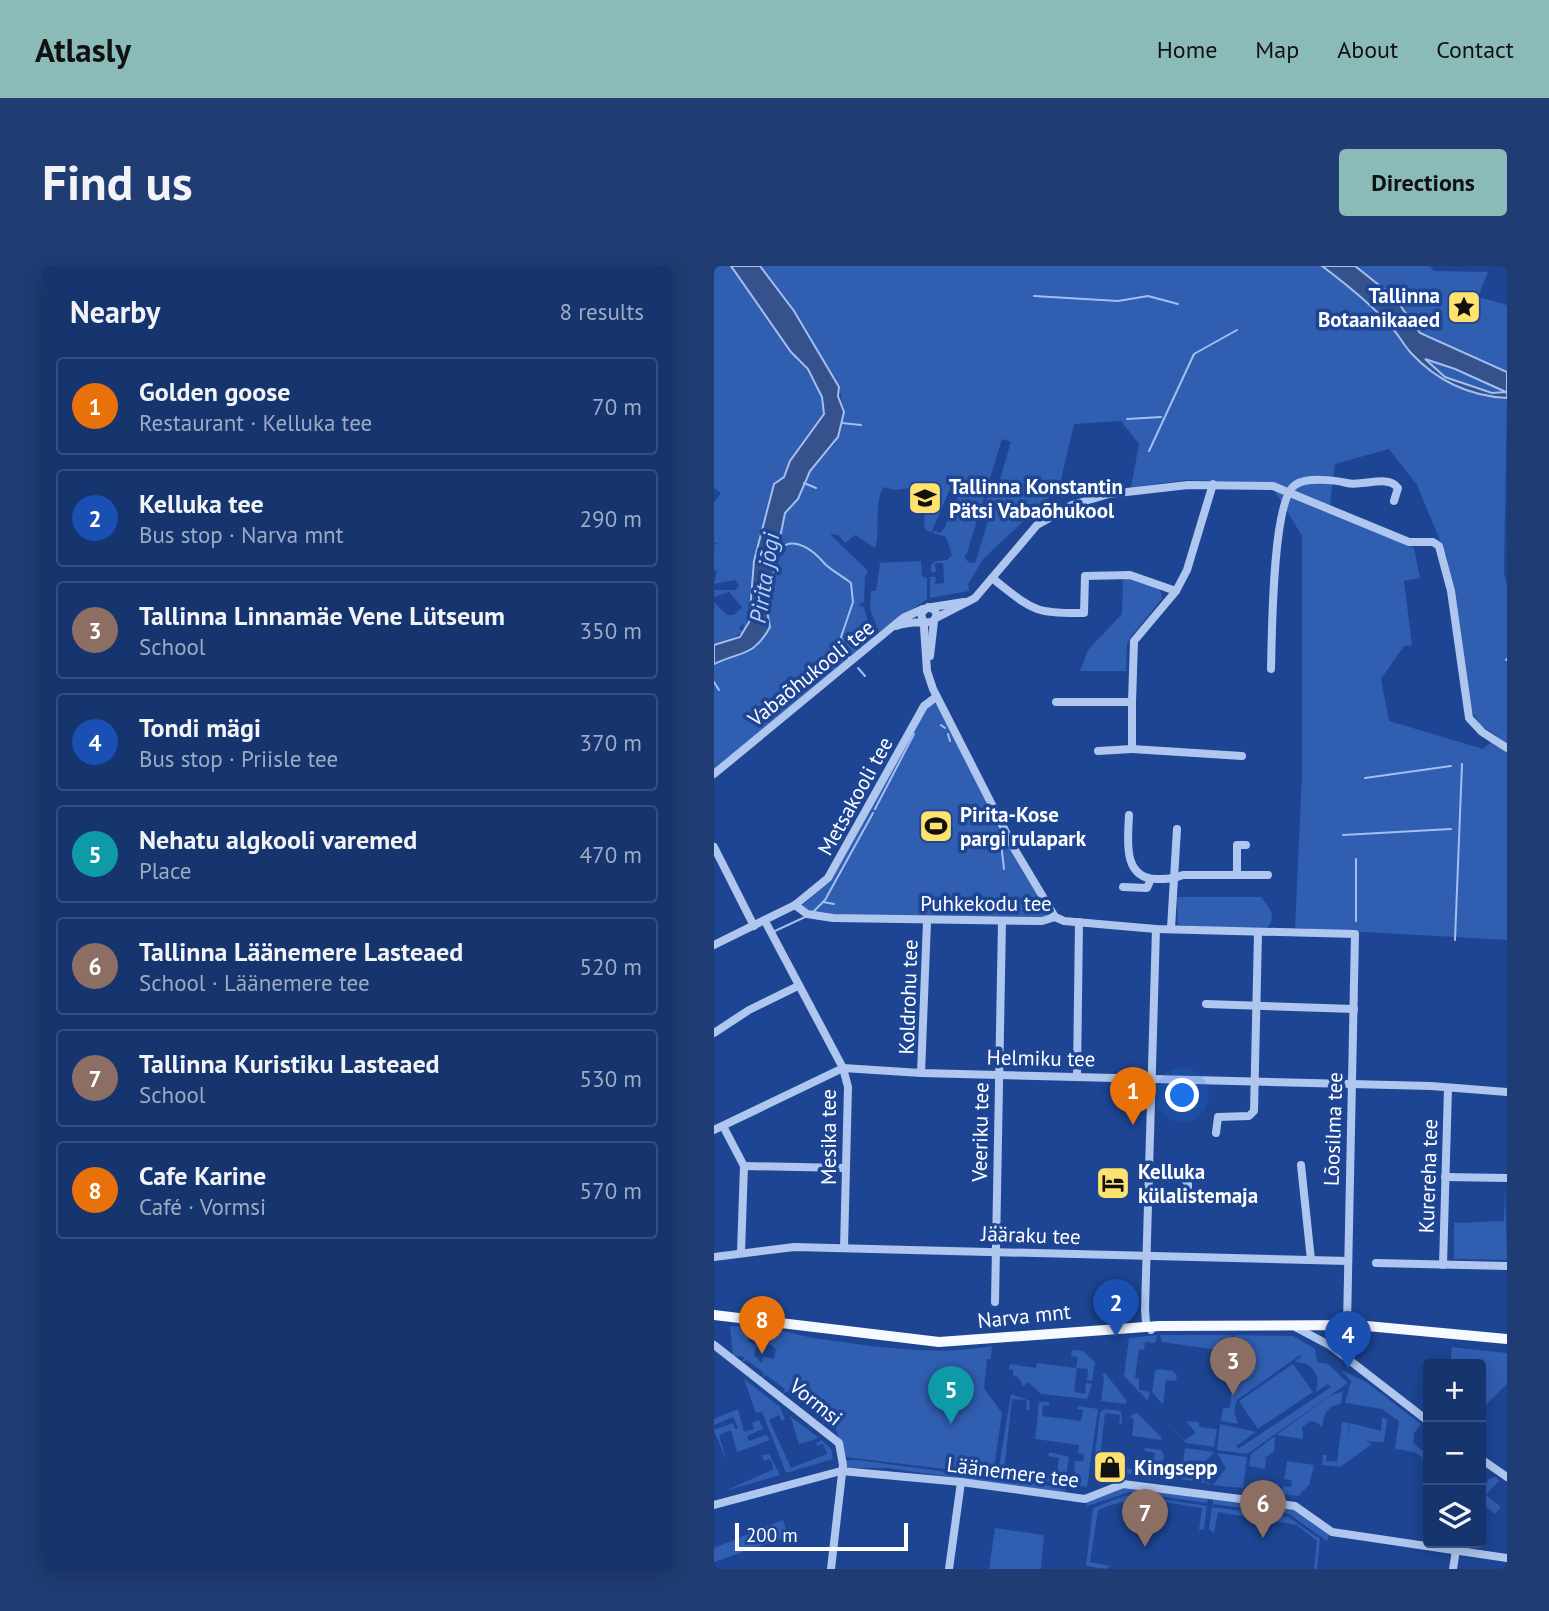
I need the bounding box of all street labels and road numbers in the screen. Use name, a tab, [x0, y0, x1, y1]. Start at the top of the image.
street label: Vabaõhukooli tee	[742, 614, 880, 733]
street label: Metsakooli tee	[811, 732, 899, 860]
street label: Puhkekodu tee	[920, 890, 1052, 917]
street label: Koldrohu tee	[892, 939, 924, 1055]
street label: Helmiku tee	[986, 1044, 1096, 1072]
street label: Lõosilma tee	[1318, 1072, 1348, 1186]
street label: Veeriku tee	[966, 1082, 994, 1183]
street label: Mesika tee	[815, 1089, 842, 1185]
street label: Kurereha tee	[1413, 1118, 1443, 1234]
street label: Jääraku tee	[980, 1220, 1081, 1250]
street label: Narva mnt	[976, 1298, 1072, 1334]
street label: Vormsi	[783, 1372, 848, 1432]
street label: Läänemere tee	[945, 1450, 1081, 1494]

